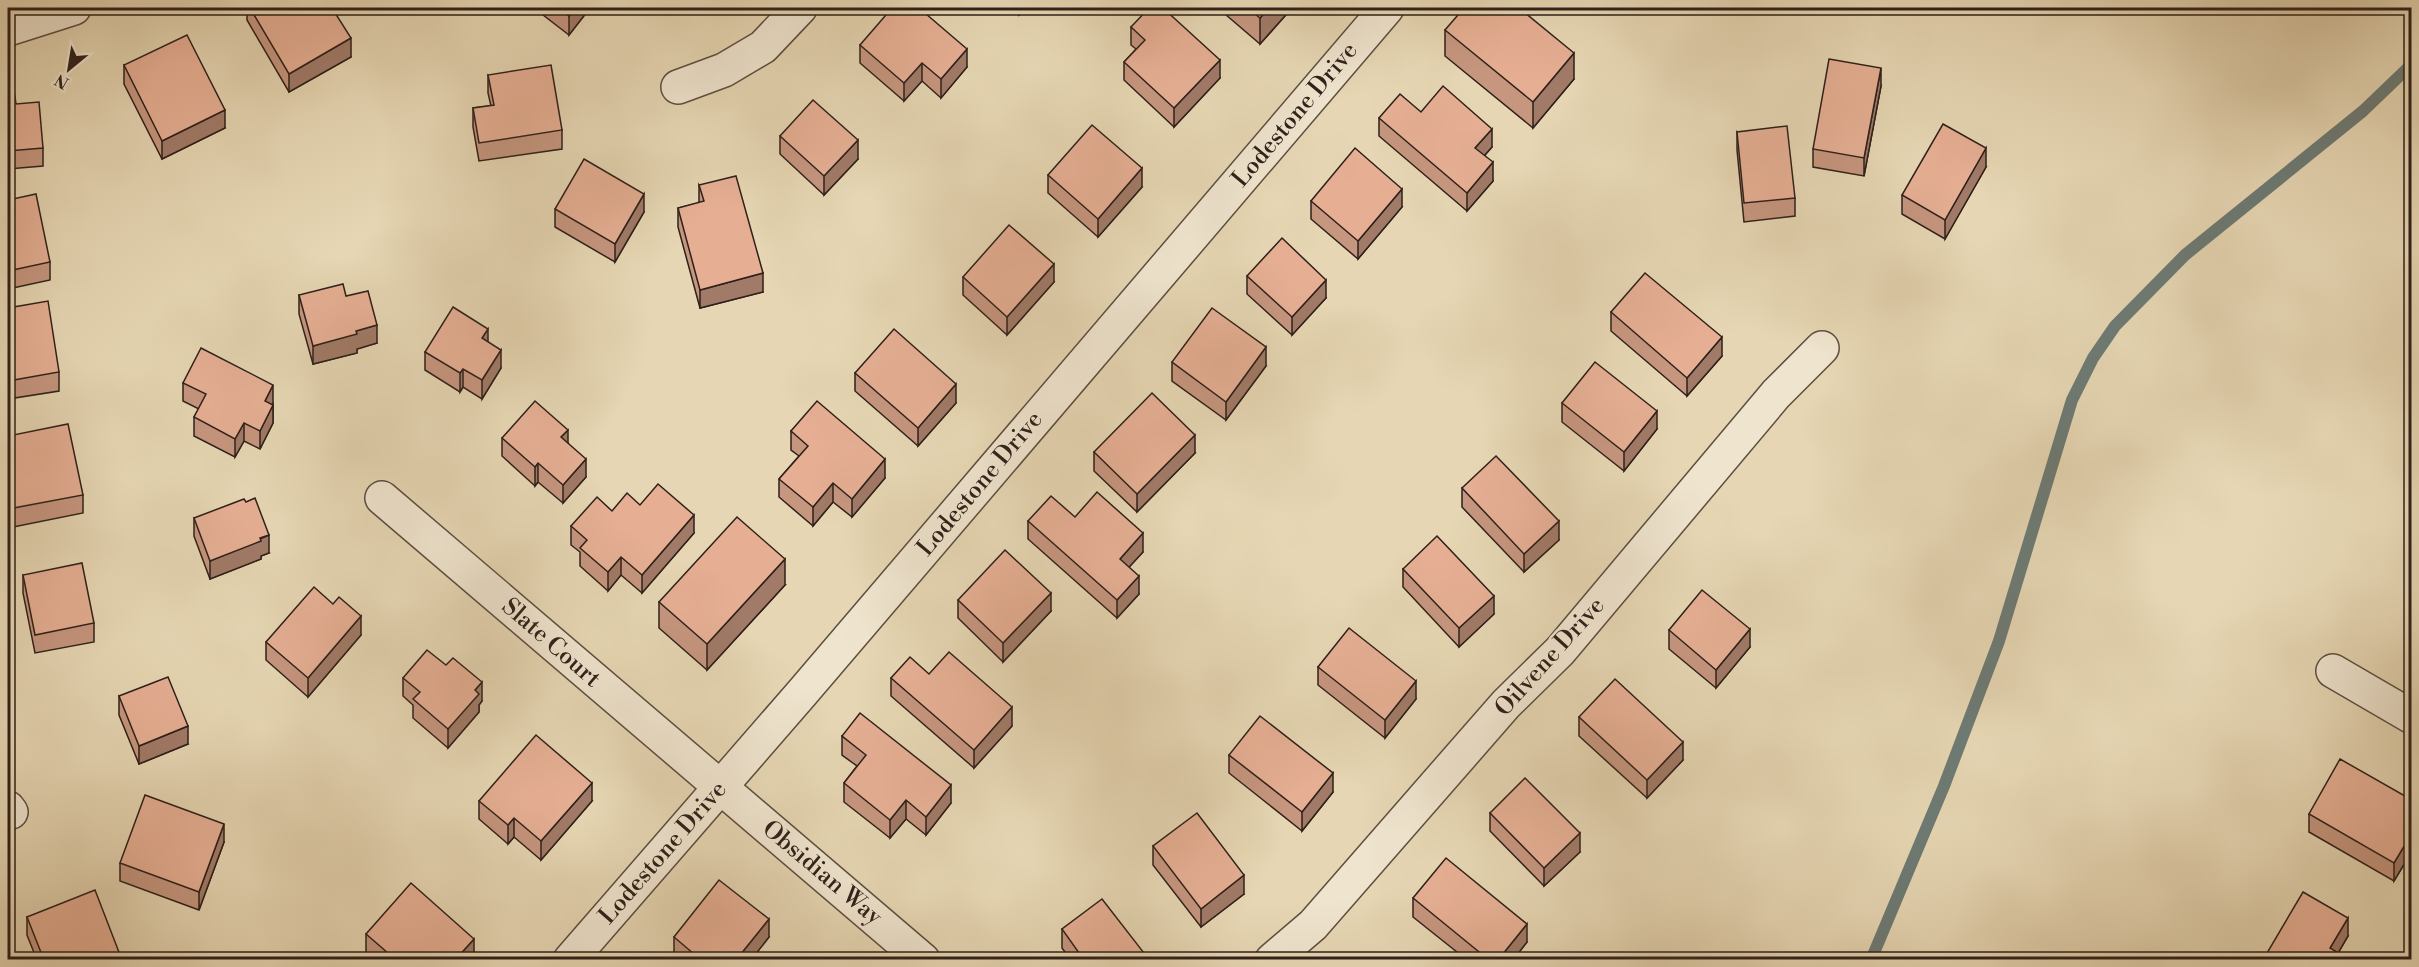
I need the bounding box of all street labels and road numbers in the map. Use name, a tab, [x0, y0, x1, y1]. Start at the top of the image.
street label: Lodestone Drive	[1226, 36, 1364, 194]
street label: Lodestone Drive	[911, 405, 1049, 563]
street label: Oilvene Drive	[1489, 591, 1611, 723]
street label: Slate Court	[495, 592, 607, 695]
street label: Lodestone Drive	[593, 775, 733, 931]
street label: Obsidian Way	[756, 814, 888, 932]

